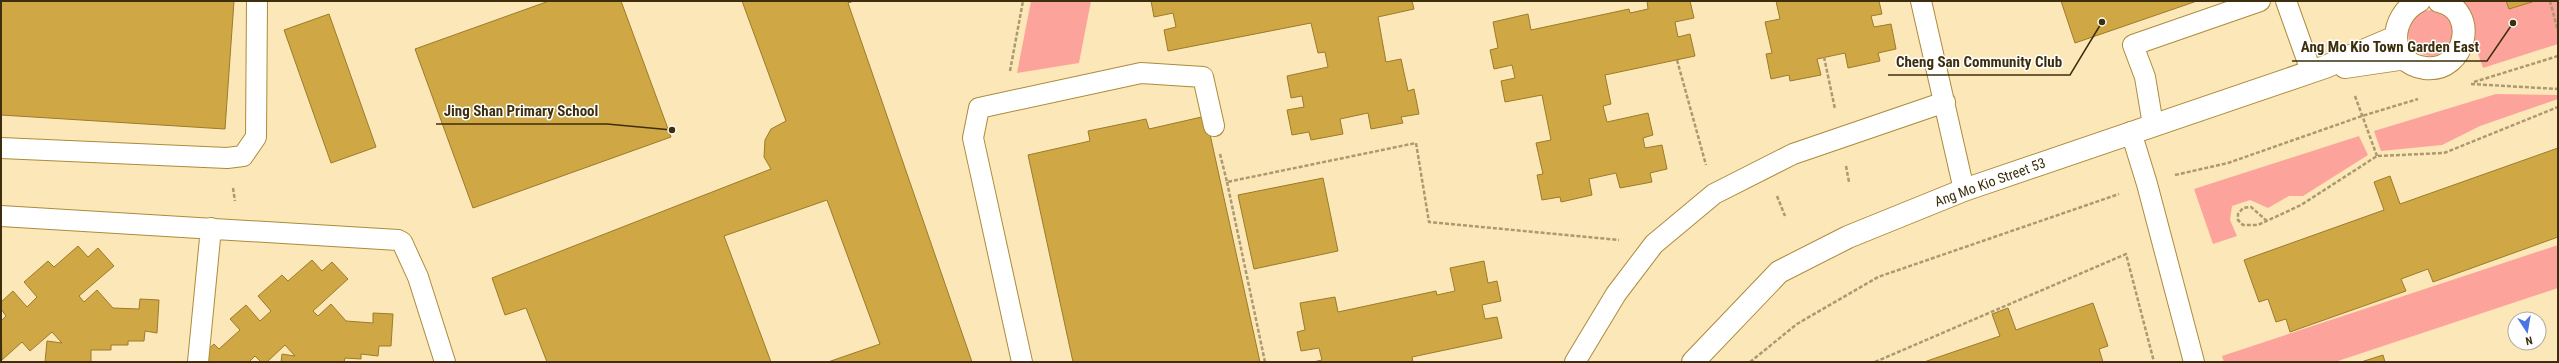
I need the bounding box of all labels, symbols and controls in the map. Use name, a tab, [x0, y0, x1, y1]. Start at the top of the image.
callout: Ang Mo Kio Town Garden East	[2292, 34, 2487, 61]
text: Ang Mo Kio Town Garden East	[2301, 38, 2480, 56]
callout: Cheng San Community Club	[1888, 48, 2070, 75]
text: Cheng San Community Club	[1896, 53, 2062, 71]
callout: Jing Shan Primary School	[436, 97, 607, 124]
text: Jing Shan Primary School	[444, 102, 598, 120]
street label: Ang Mo Kio Street 53	[1932, 155, 2048, 209]
north arrow	[2507, 311, 2547, 351]
text: N	[2524, 333, 2534, 347]

